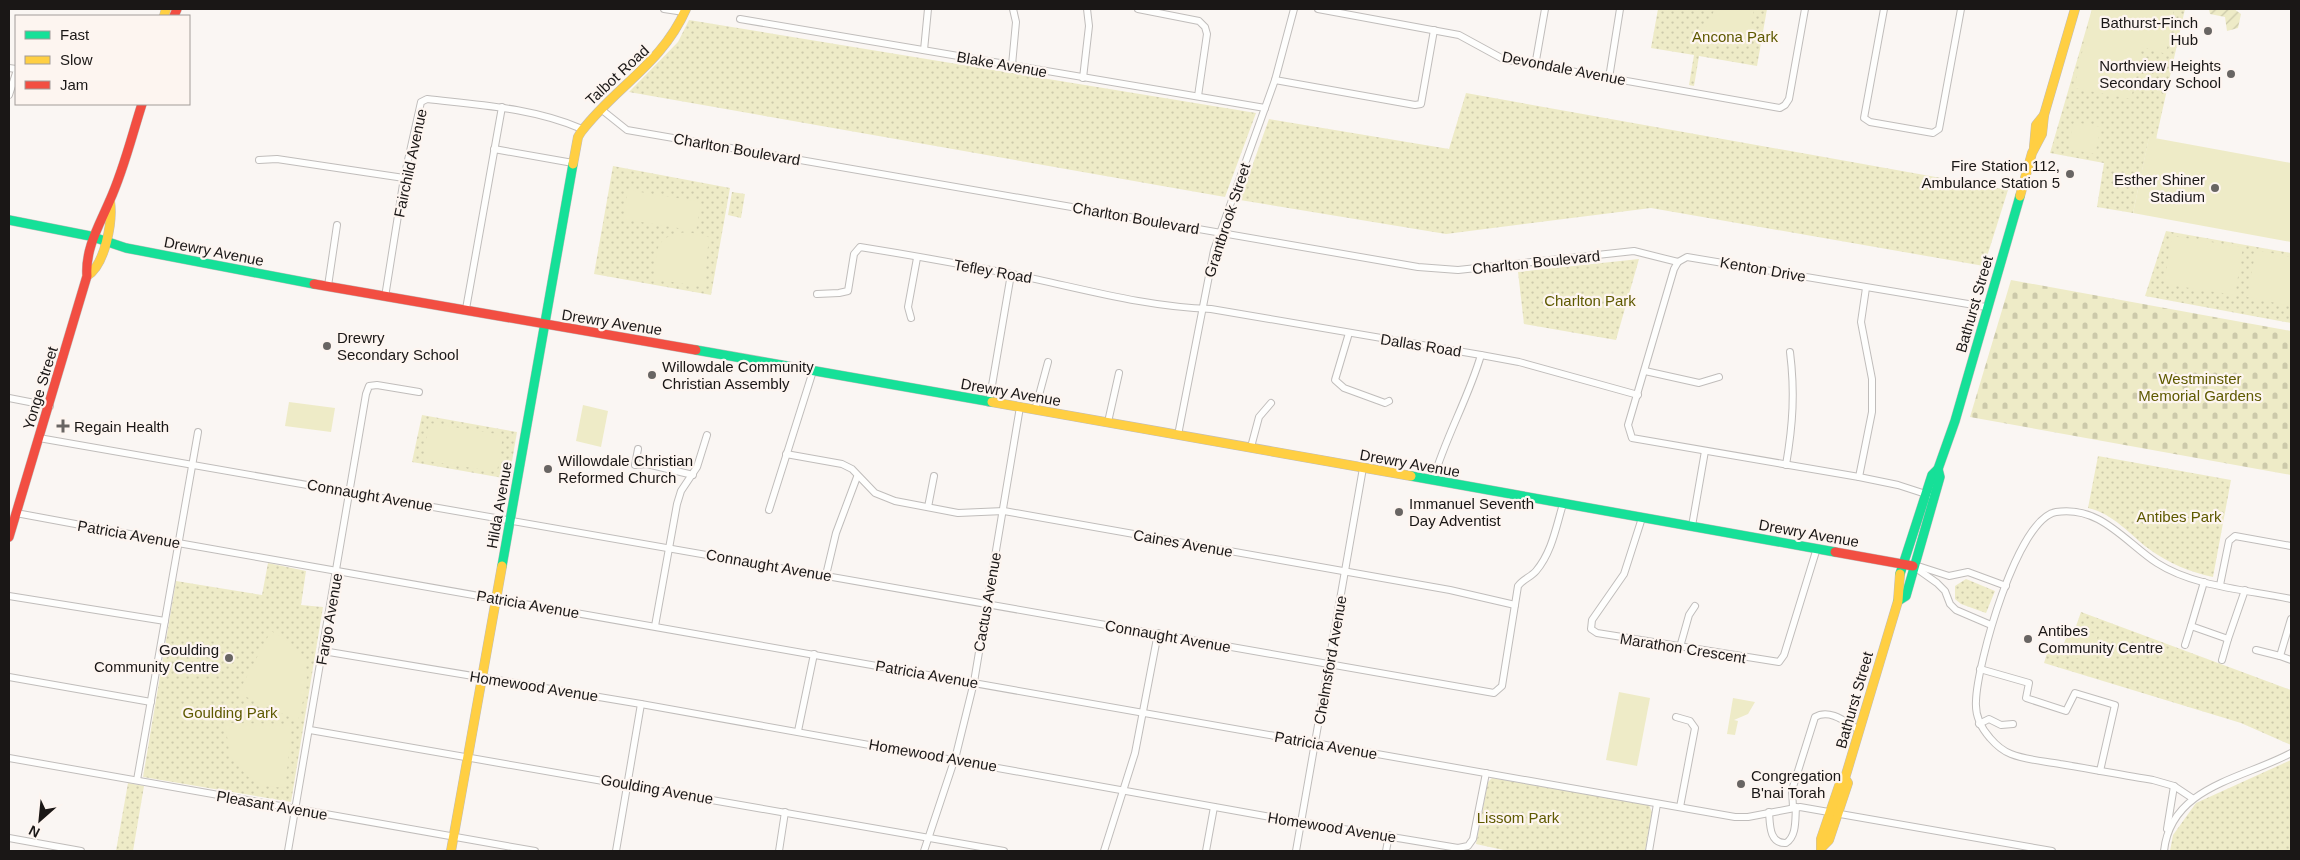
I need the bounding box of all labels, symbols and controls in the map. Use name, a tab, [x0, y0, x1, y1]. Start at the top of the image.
place label: Bathurst-Finch Hub	[2100, 14, 2198, 48]
legend	[15, 15, 190, 105]
marker: Bathurst-Finch Hub	[2202, 25, 2214, 37]
text: Fast	[60, 26, 90, 43]
park label: Ancona Park	[1692, 28, 1778, 45]
street label: Talbot Road	[582, 41, 652, 109]
street label: Blake Avenue	[955, 48, 1049, 80]
street label: Devondale Avenue	[1501, 48, 1627, 88]
text: Slow	[60, 51, 93, 68]
place label: Northview Heights Secondary School	[2099, 57, 2221, 91]
marker: Northview Heights Secondary School	[2225, 68, 2237, 80]
text: Jam	[60, 76, 88, 93]
street label: Fairchild Avenue	[390, 107, 430, 219]
street label: Charlton Boulevard	[672, 129, 802, 169]
place label: Fire Station 112, Ambulance Station 5	[1922, 157, 2060, 191]
street label: Grantbrook Street	[1200, 160, 1254, 279]
marker: Fire Station 112, Ambulance Station 5	[2064, 168, 2076, 180]
place label: Esther Shiner Stadium	[2114, 171, 2205, 205]
marker: Esther Shiner Stadium	[2209, 182, 2221, 194]
street label: Charlton Boulevard	[1071, 198, 1201, 238]
street label: Drewry Avenue	[163, 233, 265, 269]
street label: Charlton Boulevard	[1471, 247, 1601, 277]
street label: Kenton Drive	[1719, 253, 1807, 285]
street label: Bathurst Street	[1952, 253, 1996, 354]
street label: Tefley Road	[953, 256, 1033, 286]
park label: Charlton Park	[1544, 292, 1636, 309]
street label: Drewry Avenue	[561, 306, 663, 338]
place label: Drewry Secondary School	[337, 329, 459, 363]
street label: Dallas Road	[1379, 330, 1463, 360]
marker: Drewry Secondary School	[321, 340, 333, 352]
street label: Yonge Street	[19, 344, 61, 432]
place label: Willowdale Community Christian Assembly	[662, 358, 814, 392]
marker: Willowdale Community Christian Assembly	[646, 369, 658, 381]
park label: Westminster Memorial Gardens	[2138, 370, 2262, 404]
street label: Drewry Avenue	[960, 375, 1062, 409]
place label: Regain Health	[74, 418, 169, 435]
marker: Regain Health	[56, 419, 70, 433]
street label: Drewry Avenue	[1359, 446, 1461, 480]
place label: Willowdale Christian Reformed Church	[558, 452, 693, 486]
street label: Hilda Avenue	[483, 460, 515, 550]
marker: Willowdale Christian Reformed Church	[542, 463, 554, 475]
street label: Connaught Avenue	[306, 476, 434, 514]
place label: Immanuel Seventh Day Adventist	[1409, 495, 1534, 529]
marker: Immanuel Seventh Day Adventist	[1393, 506, 1405, 518]
park label: Antibes Park	[2136, 508, 2222, 525]
street label: Drewry Avenue	[1758, 516, 1860, 550]
street label: Patricia Avenue	[76, 517, 182, 551]
street label: Caines Avenue	[1132, 526, 1234, 560]
street label: Connaught Avenue	[705, 546, 833, 584]
street label: Cactus Avenue	[970, 551, 1004, 653]
street label: Fargo Avenue	[313, 572, 345, 666]
street label: Patricia Avenue	[475, 587, 581, 621]
street label: Chelmsford Avenue	[1310, 594, 1350, 726]
street label: Connaught Avenue	[1104, 617, 1232, 655]
place label: Antibes Community Centre	[2038, 622, 2163, 656]
street label: Marathon Crescent	[1619, 630, 1748, 667]
marker: Antibes Community Centre	[2022, 633, 2034, 645]
place label: Goulding Community Centre	[94, 641, 219, 675]
street label: Bathurst Street	[1832, 649, 1876, 750]
marker: Goulding Community Centre	[223, 652, 235, 664]
street label: Patricia Avenue	[874, 657, 980, 691]
street label: Homewood Avenue	[469, 667, 599, 705]
park label: Goulding Park	[182, 704, 278, 721]
street label: Patricia Avenue	[1273, 728, 1379, 762]
street label: Homewood Avenue	[868, 735, 998, 775]
place label: Congregation B'nai Torah	[1751, 767, 1841, 801]
street label: Goulding Avenue	[599, 771, 715, 807]
marker: Congregation B'nai Torah	[1735, 778, 1747, 790]
street label: Pleasant Avenue	[215, 787, 329, 823]
north arrow	[15, 795, 65, 845]
street label: Homewood Avenue	[1267, 808, 1397, 846]
park label: Lissom Park	[1477, 809, 1560, 826]
text: N	[26, 822, 42, 841]

